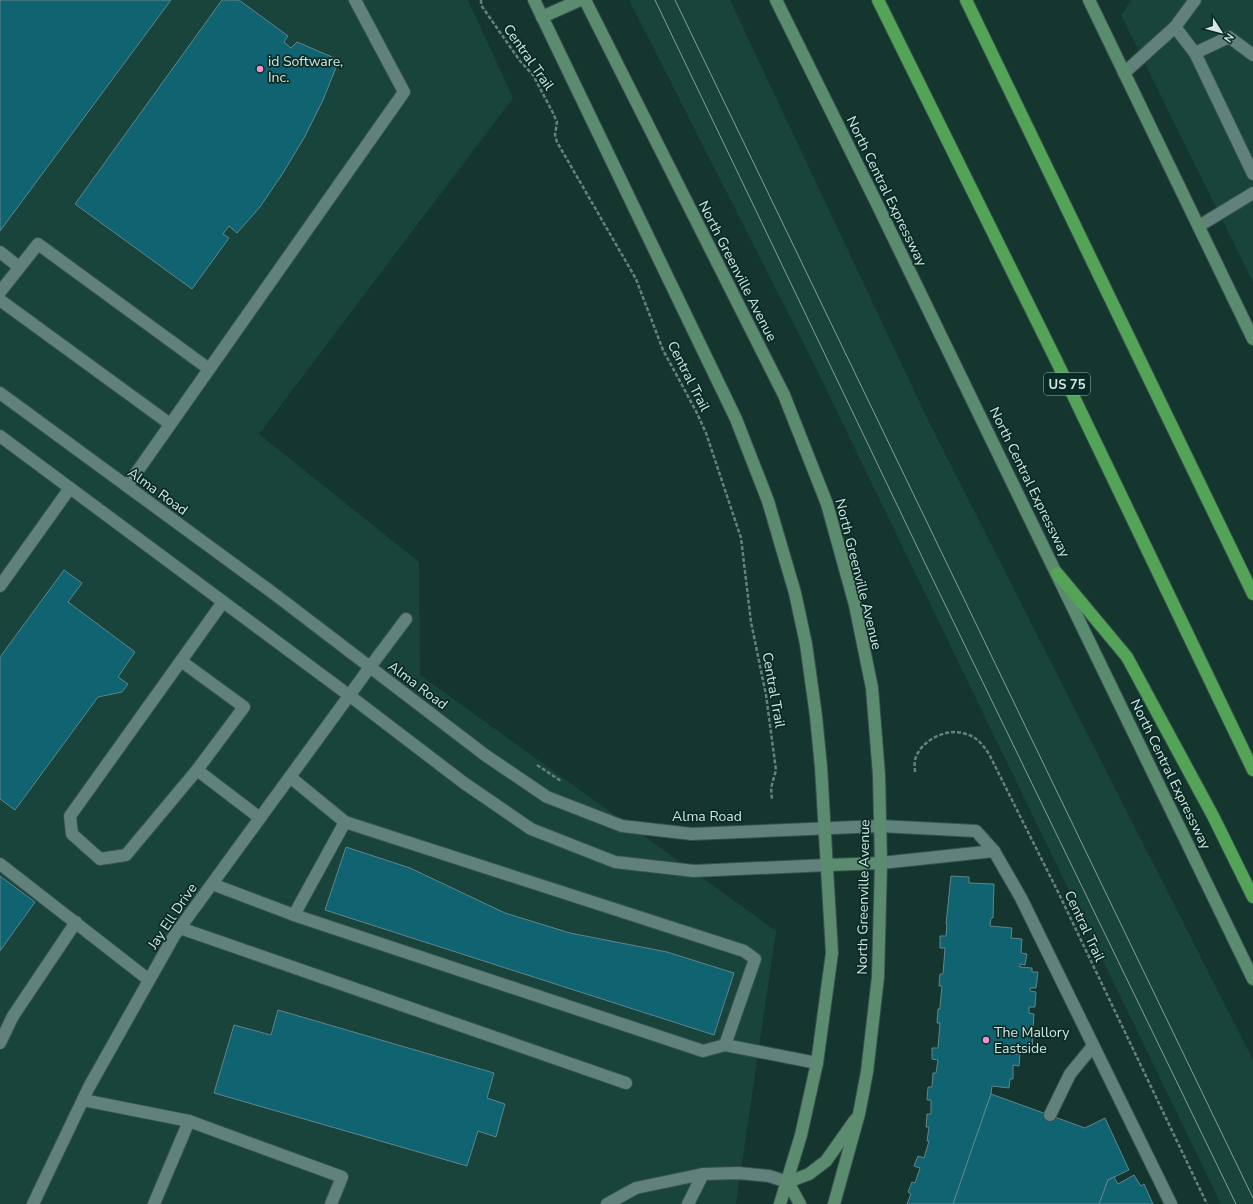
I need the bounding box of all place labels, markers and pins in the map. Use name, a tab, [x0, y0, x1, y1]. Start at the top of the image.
place label: id Software, Inc.	[268, 52, 343, 87]
marker: id Software, Inc.	[255, 64, 265, 74]
place label: The Mallory Eastside	[994, 1023, 1070, 1058]
marker: The Mallory Eastside	[981, 1035, 991, 1045]

